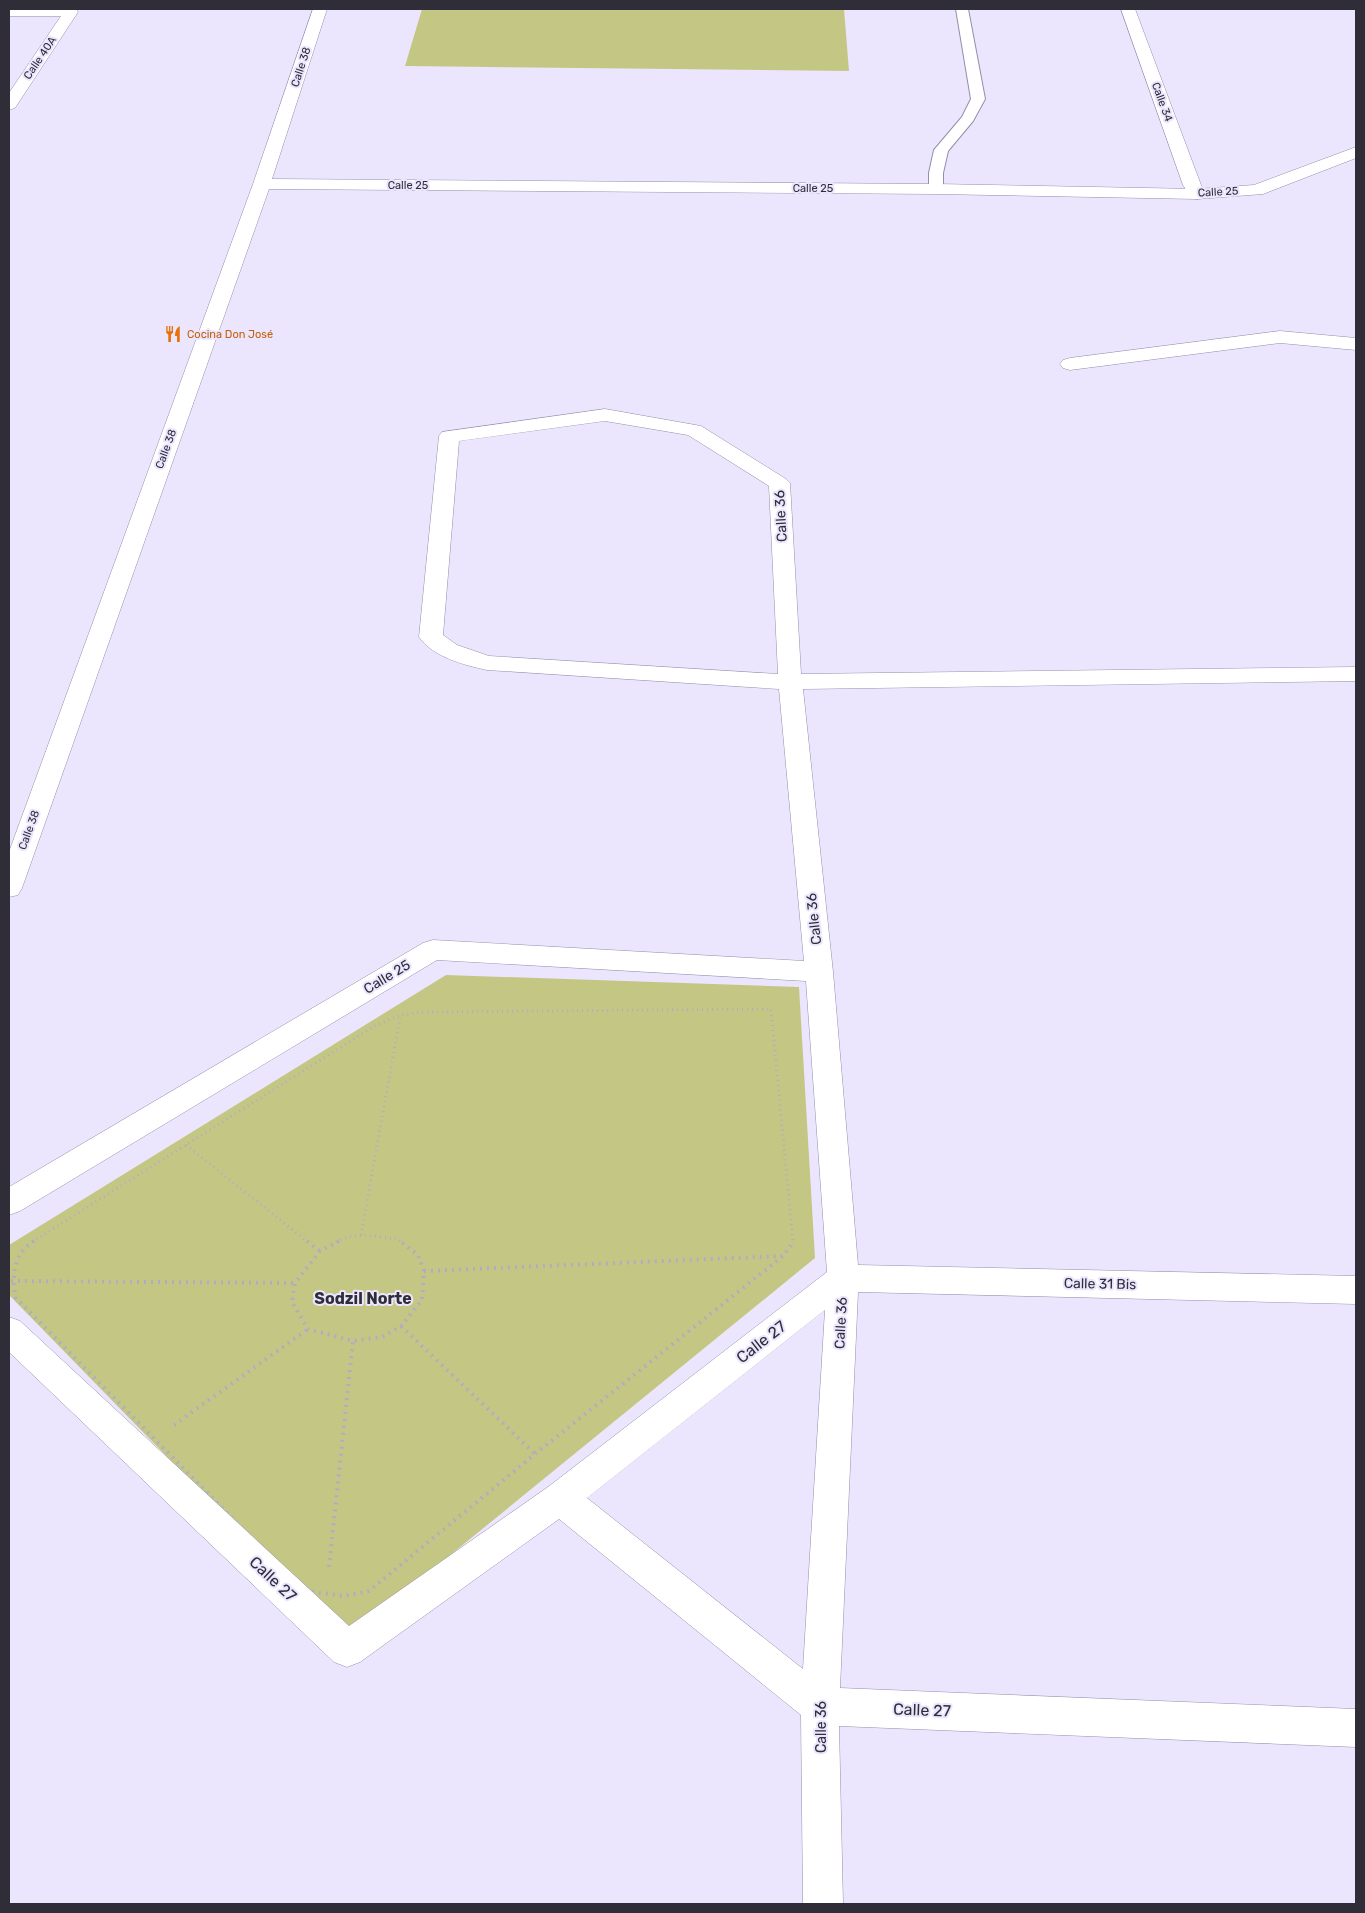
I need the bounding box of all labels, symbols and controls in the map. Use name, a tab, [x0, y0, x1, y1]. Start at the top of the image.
street label: Calle 40A	[21, 34, 59, 82]
street label: Calle 38	[288, 45, 314, 89]
street label: Calle 34	[1149, 80, 1175, 124]
street label: Calle 25	[388, 179, 429, 192]
street label: Calle 25	[793, 182, 834, 195]
street label: Calle 25	[1197, 184, 1239, 200]
restaurant icon: Cocina Don José	[163, 324, 183, 344]
place label: Cocina Don José	[187, 328, 273, 341]
street label: Calle 38	[153, 427, 179, 471]
street label: Calle 36	[771, 490, 791, 542]
street label: Calle 38	[16, 808, 42, 852]
street label: Calle 36	[803, 892, 825, 946]
street label: Calle 25	[360, 956, 414, 998]
street label: Calle 31 Bis	[1064, 1275, 1136, 1293]
district label: Sodzil Norte	[314, 1289, 412, 1308]
street label: Calle 36	[831, 1297, 851, 1349]
street label: Calle 27	[732, 1317, 790, 1367]
street label: Calle 27	[245, 1552, 301, 1606]
street label: Calle 27	[893, 1699, 951, 1721]
street label: Calle 36	[813, 1701, 830, 1753]

